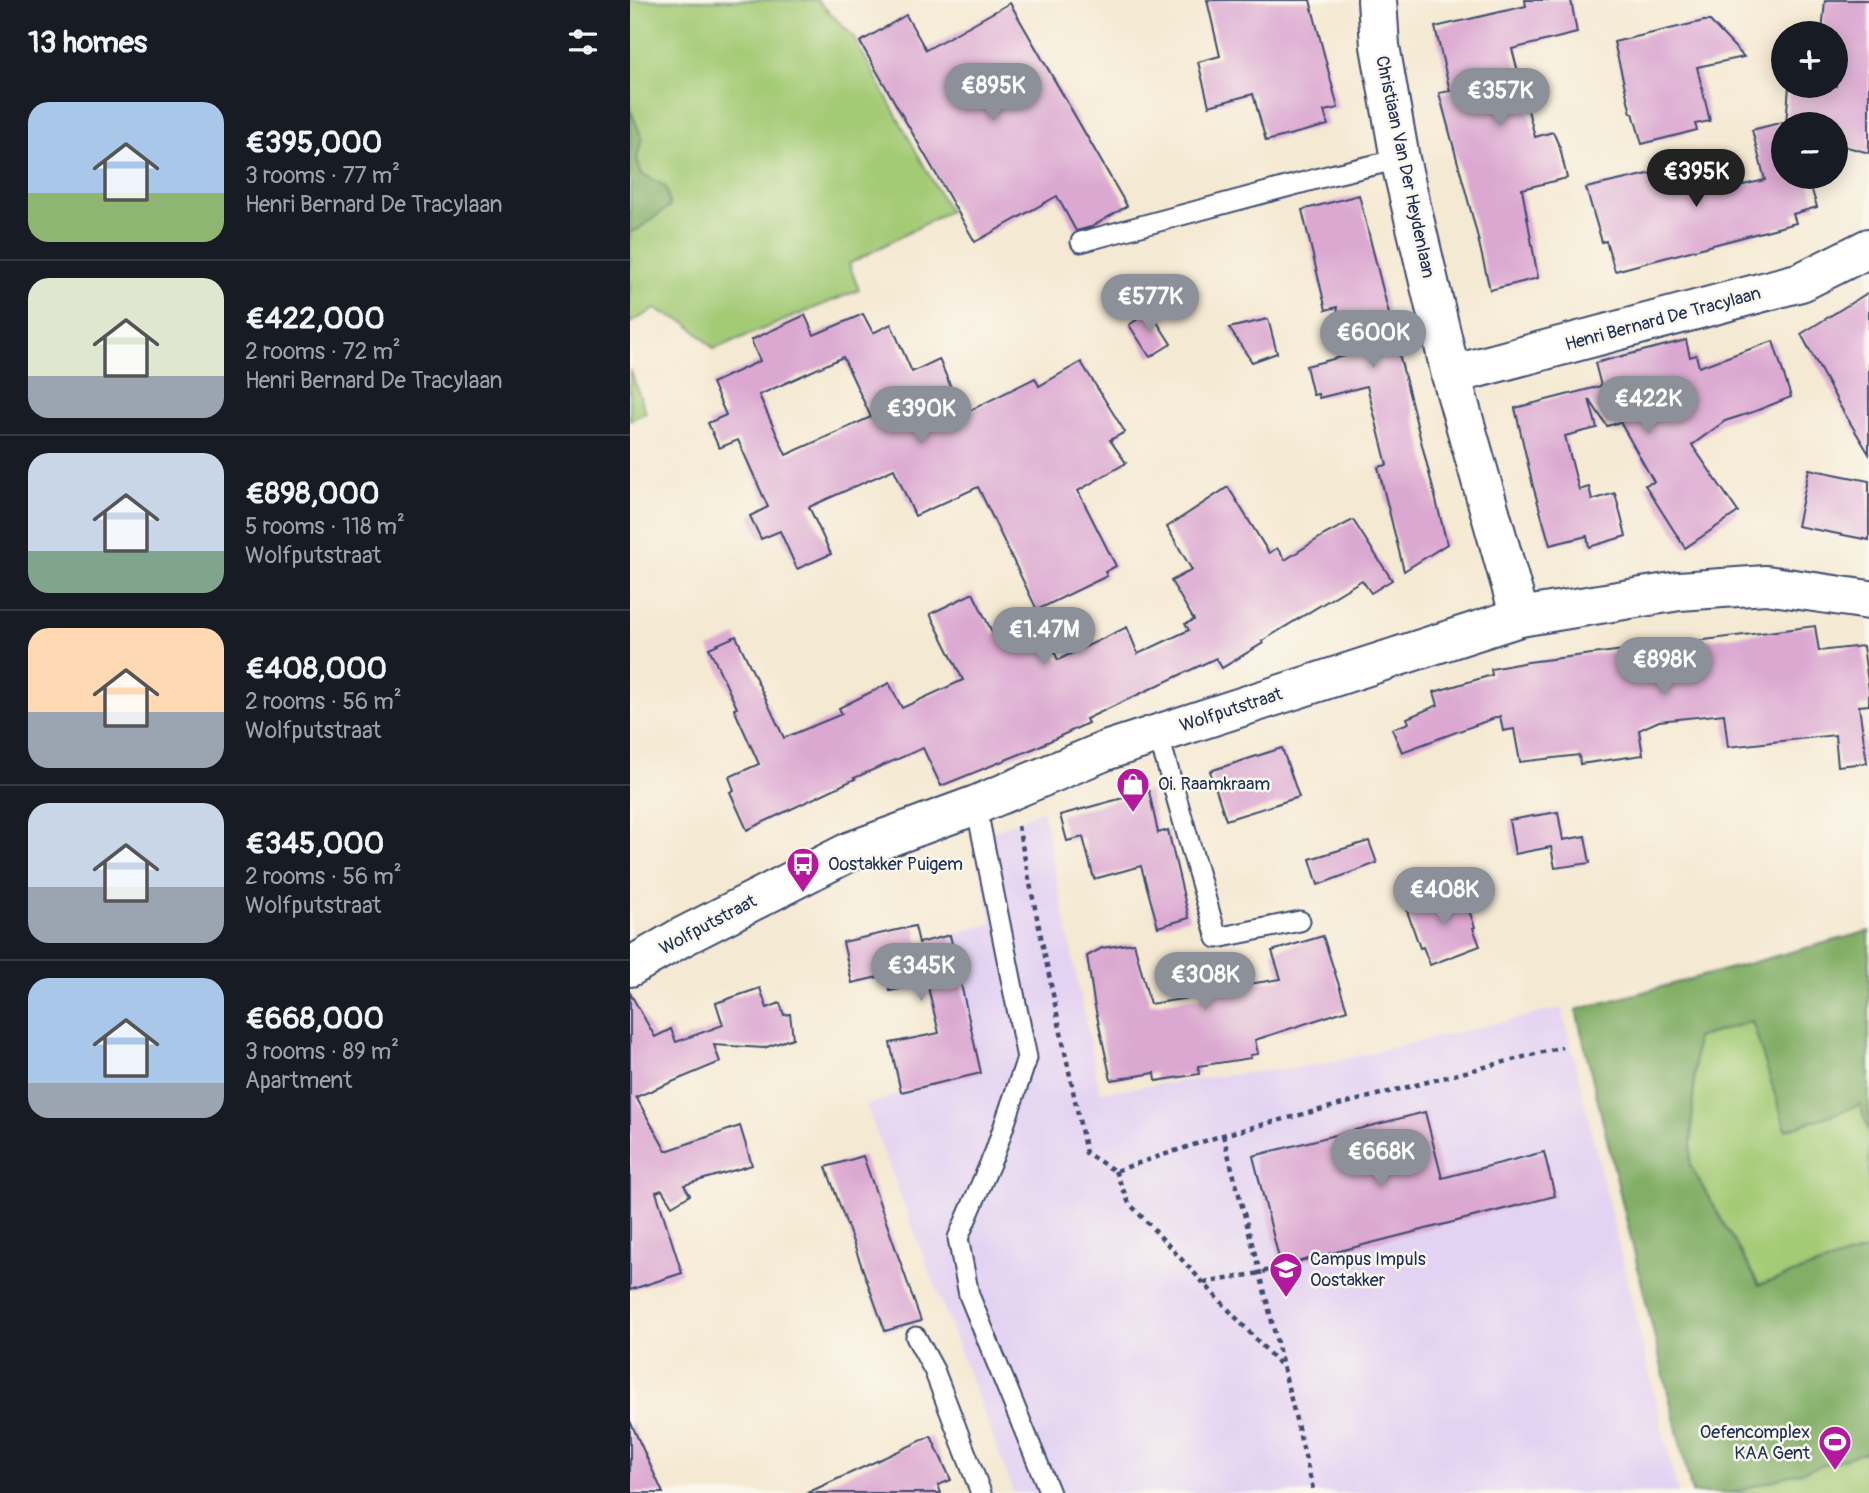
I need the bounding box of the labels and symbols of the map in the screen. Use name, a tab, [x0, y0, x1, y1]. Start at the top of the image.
street label: Christiaan Van Der Heydenlaan	[1370, 54, 1440, 280]
pin: €895K	[944, 64, 1042, 123]
pin: €357K	[1451, 68, 1549, 128]
pin: €395K	[1647, 150, 1745, 209]
pin: €577K	[1101, 274, 1199, 334]
street label: Henri Bernard De Tracylaan	[1563, 282, 1763, 356]
pin: €600K	[1324, 310, 1422, 370]
pin: €422K	[1599, 376, 1697, 436]
pin: €390K	[872, 386, 970, 446]
pin: €1.47M	[987, 608, 1101, 667]
pin: €898K	[1615, 638, 1713, 697]
street label: Wolfputstraat	[1177, 682, 1286, 737]
shop icon: Oi. Raamkraam	[1114, 765, 1152, 814]
place label: Oi. Raamkraam	[1158, 773, 1270, 796]
bus stop icon: Oostakker Puigem	[784, 845, 822, 894]
place label: Oostakker Puigem	[828, 853, 963, 876]
pin: €408K	[1395, 867, 1493, 927]
street label: Wolfputstraat	[656, 889, 761, 960]
pin: €345K	[872, 944, 970, 1003]
pin: €308K	[1156, 953, 1254, 1012]
pin: €668K	[1332, 1130, 1430, 1189]
place label: Campus Impuls Oostakker	[1310, 1248, 1426, 1292]
school or university icon: Campus Impuls Oostakker	[1267, 1250, 1305, 1299]
place label: Oefencomplex KAA Gent	[1700, 1421, 1811, 1465]
sports icon: Oefencomplex KAA Gent	[1816, 1423, 1854, 1472]

